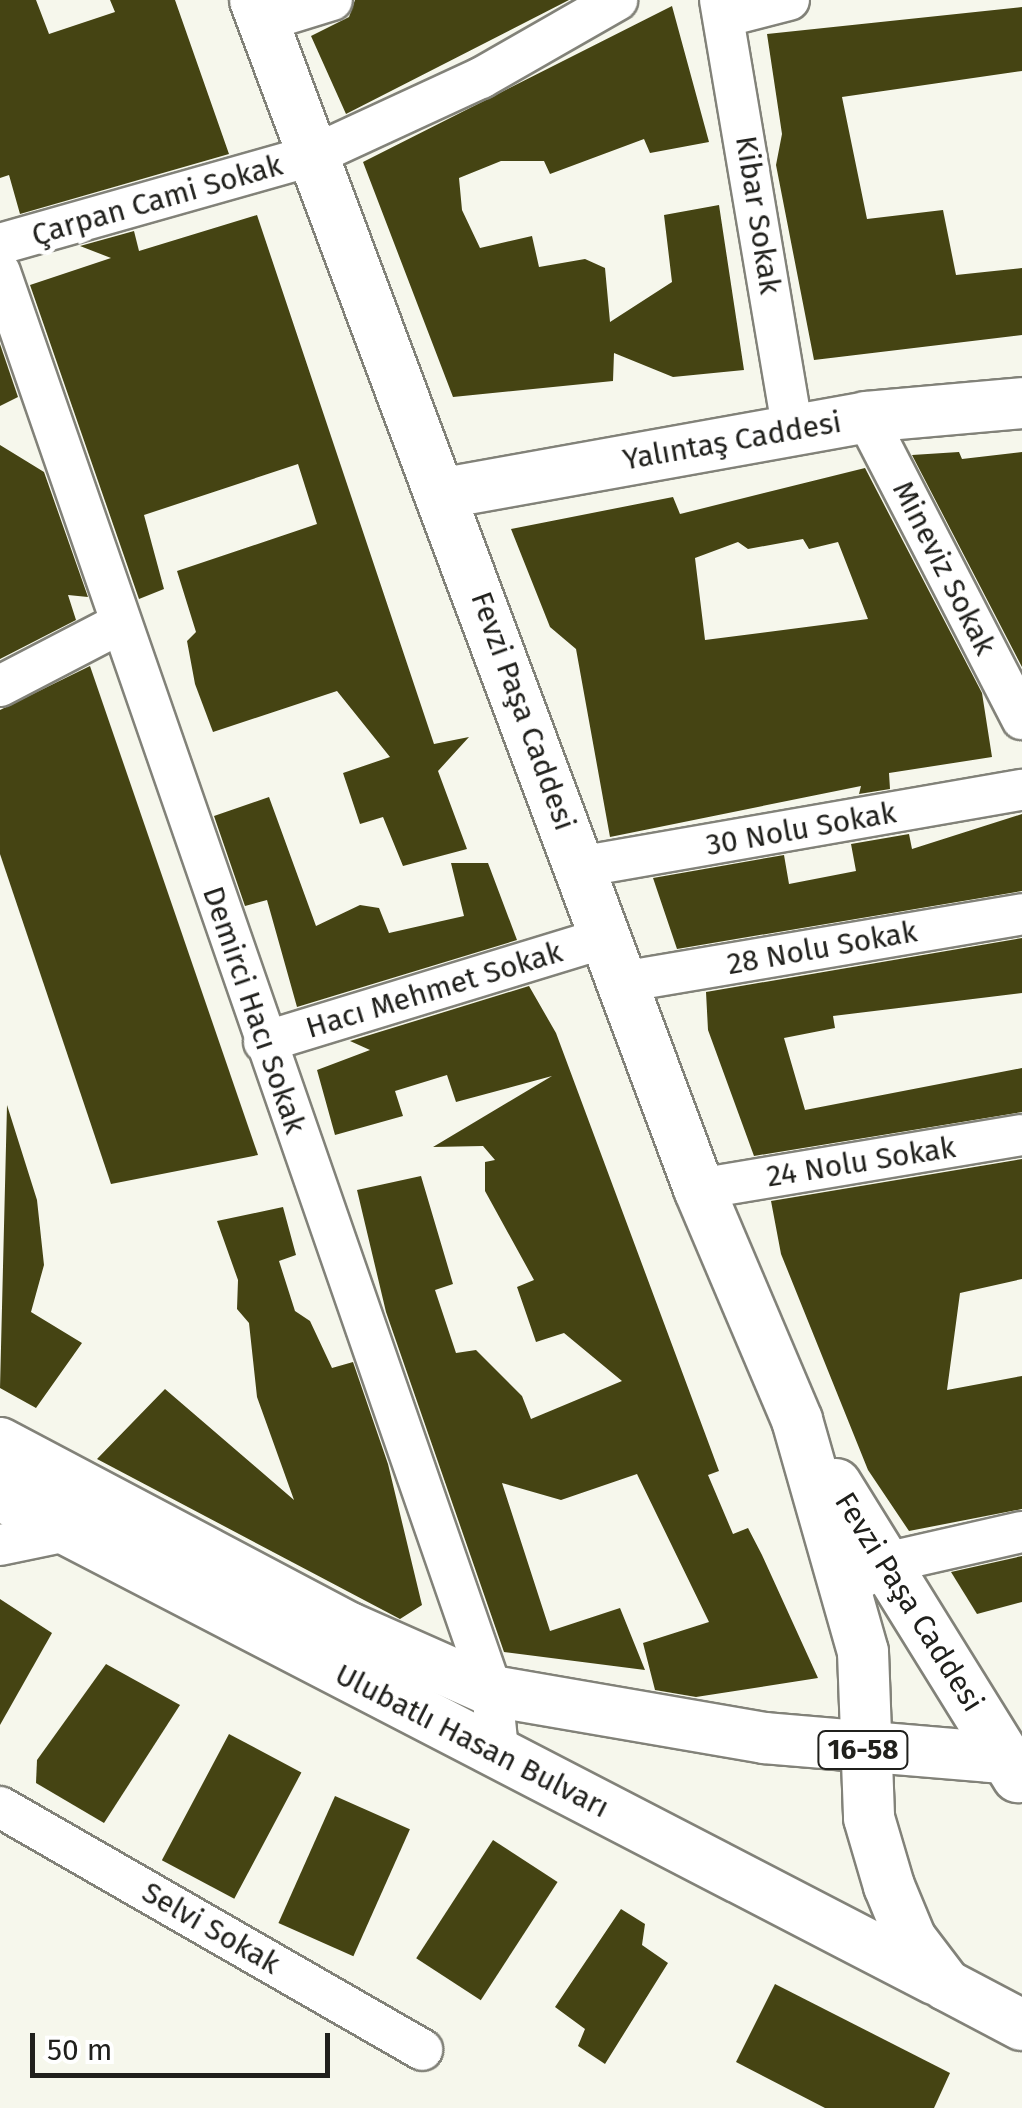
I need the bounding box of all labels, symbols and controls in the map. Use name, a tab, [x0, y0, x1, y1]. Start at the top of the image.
street label: Kibar Sokak	[728, 133, 788, 297]
street label: Çarpan Cami Sokak	[27, 147, 287, 253]
street label: Yalıntaş Caddesi	[620, 404, 844, 478]
street label: Mineviz Sokak	[885, 475, 1003, 661]
street label: Fevzi Paşa Caddesi	[463, 587, 583, 835]
street label: 30 Nolu Sokak	[703, 795, 899, 863]
street label: Demirci Hacı Sokak	[195, 882, 313, 1138]
street label: 28 Nolu Sokak	[724, 914, 920, 982]
street label: Hacı Mehmet Sokak	[302, 934, 566, 1046]
street label: 24 Nolu Sokak	[764, 1129, 958, 1195]
street label: Fevzi Paşa Caddesi	[827, 1486, 991, 1718]
street label: Ulubatlı Hasan Bulvarı	[329, 1656, 615, 1826]
road number: 16-58	[816, 1727, 910, 1773]
street label: Selvi Sokak	[136, 1874, 286, 1982]
scale bar	[35, 2013, 335, 2075]
text: 50 m	[47, 2032, 112, 2068]

